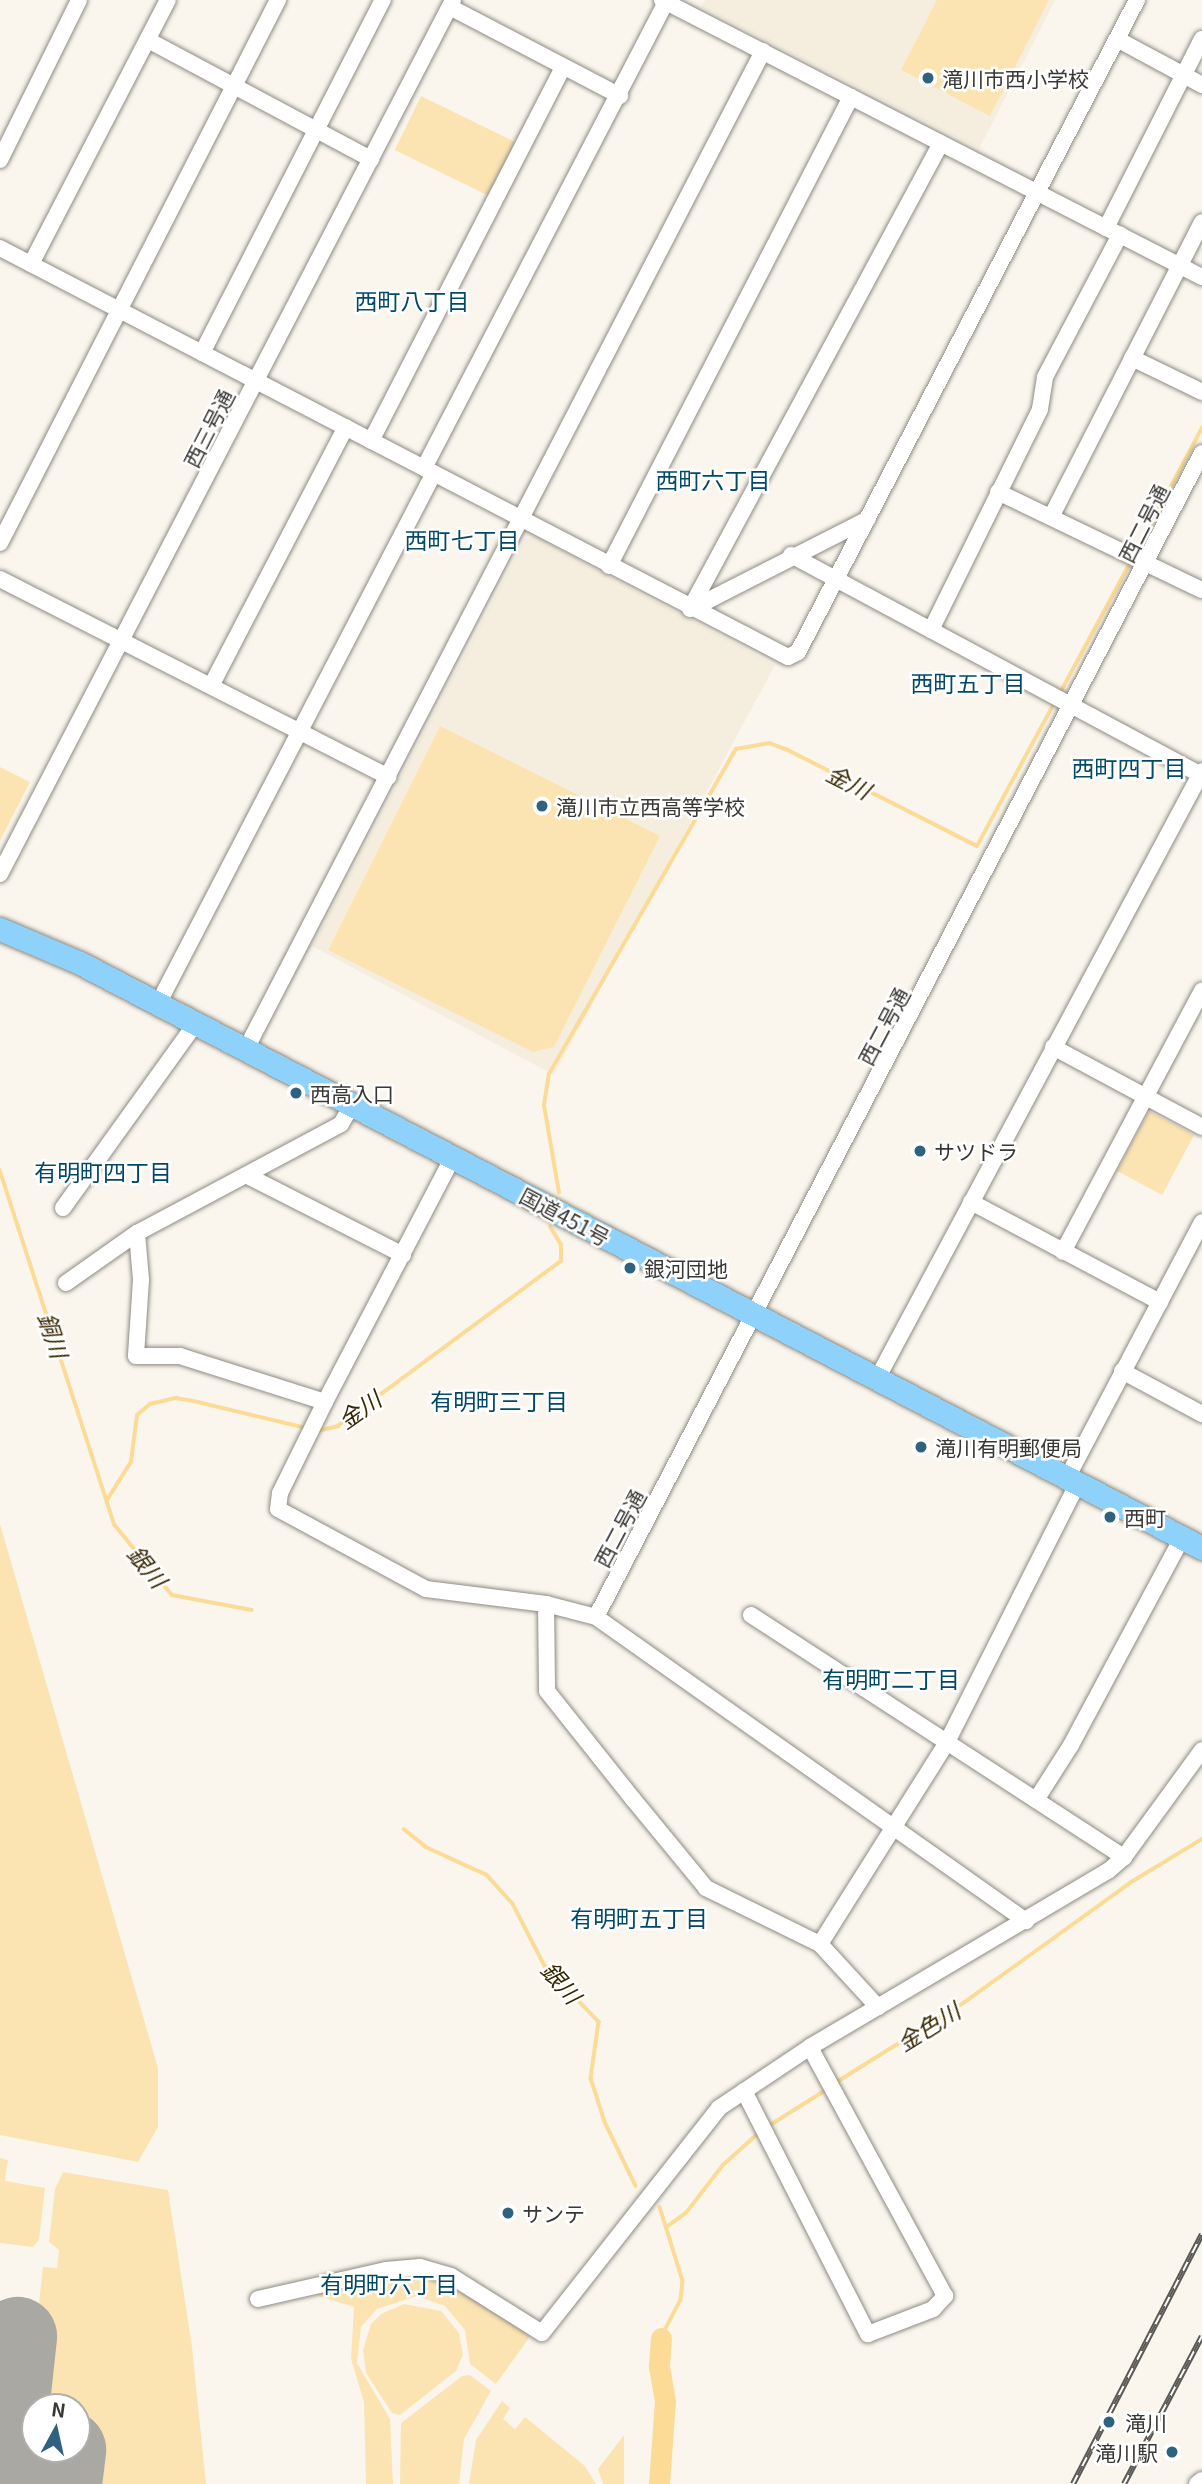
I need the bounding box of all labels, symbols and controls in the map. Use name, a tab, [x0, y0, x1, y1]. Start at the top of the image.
place label: 滝川市西小学校	[942, 65, 1089, 91]
marker: 滝川市西小学校	[920, 70, 936, 86]
district label: 西町八丁目	[355, 286, 469, 314]
street label: 西三号通	[178, 385, 238, 471]
district label: 西町六丁目	[656, 465, 770, 493]
street label: 西二号通	[1113, 480, 1173, 566]
district label: 西町七丁目	[405, 525, 519, 553]
district label: 西町五丁目	[911, 668, 1025, 696]
district label: 西町四丁目	[1072, 753, 1186, 781]
water label: 金川	[822, 758, 876, 804]
place label: 滝川市立西高等学校	[556, 793, 745, 819]
marker: 滝川市立西高等学校	[534, 798, 550, 814]
street label: 西二号通	[852, 983, 914, 1069]
place label: 西高入口	[310, 1080, 394, 1106]
marker: 西高入口	[288, 1085, 304, 1101]
place label: サツドラ	[934, 1138, 1018, 1164]
marker: サツドラ	[912, 1143, 928, 1159]
district label: 有明町四丁目	[34, 1157, 172, 1185]
street label: 国道451号	[516, 1182, 614, 1250]
place label: 銀河団地	[644, 1255, 728, 1281]
marker: 銀河団地	[622, 1260, 638, 1276]
water label: 銅川	[34, 1309, 74, 1361]
water label: 金川	[332, 1385, 386, 1433]
district label: 有明町三丁目	[430, 1386, 568, 1414]
place label: 滝川有明郵便局	[935, 1434, 1082, 1460]
marker: 滝川有明郵便局	[913, 1439, 929, 1455]
street label: 西二号通	[588, 1485, 650, 1571]
place label: 西町	[1124, 1504, 1166, 1530]
marker: 西町	[1102, 1509, 1118, 1525]
water label: 銀川	[123, 1539, 173, 1593]
district label: 有明町二丁目	[822, 1664, 960, 1692]
district label: 有明町五丁目	[570, 1903, 708, 1931]
water label: 銀川	[536, 1956, 588, 2008]
water label: 金色川	[891, 1996, 965, 2056]
place label: サンテ	[522, 2200, 585, 2226]
marker: サンテ	[500, 2205, 516, 2221]
district label: 有明町六丁目	[320, 2269, 458, 2297]
north arrow	[21, 2393, 91, 2463]
text: N	[50, 2394, 68, 2423]
place label: 滝川	[1125, 2409, 1167, 2435]
marker: 滝川	[1099, 2412, 1119, 2432]
place label: 滝川駅	[1095, 2439, 1158, 2465]
marker: 滝川駅	[1164, 2444, 1180, 2460]

